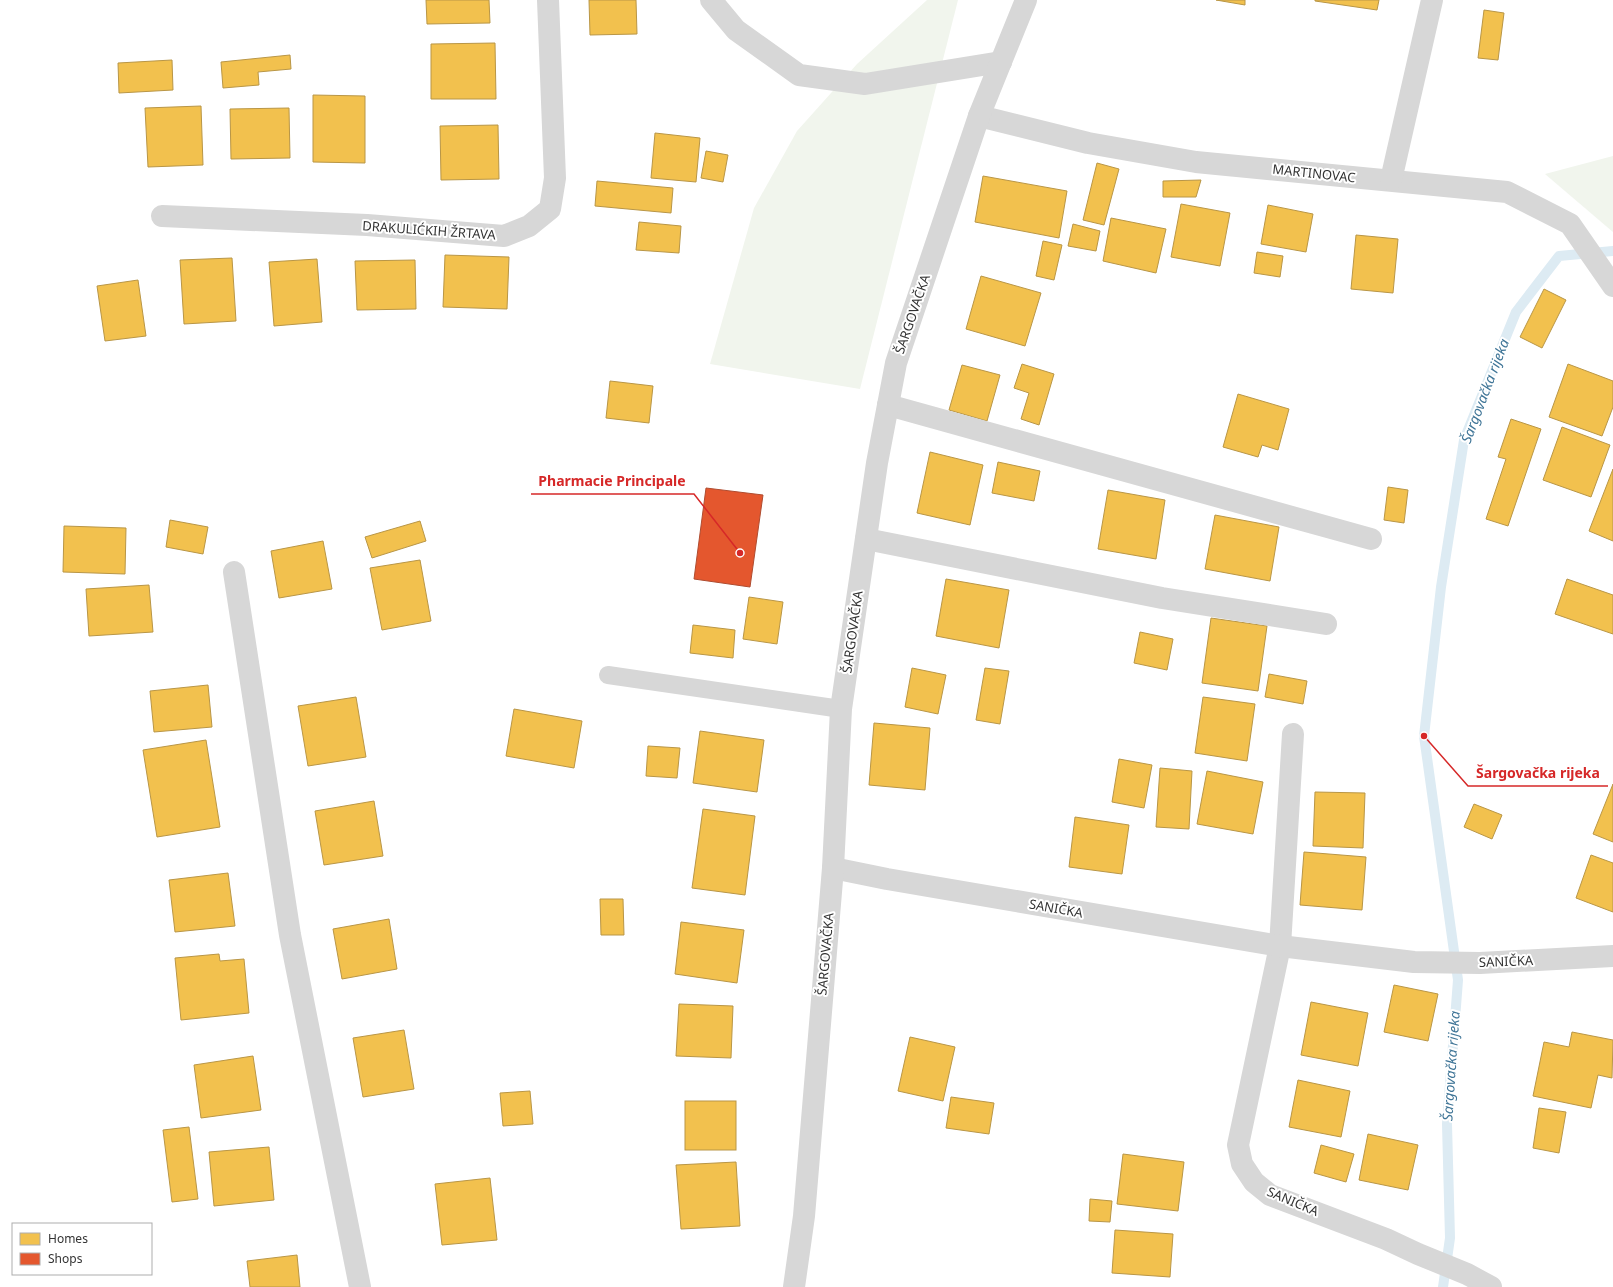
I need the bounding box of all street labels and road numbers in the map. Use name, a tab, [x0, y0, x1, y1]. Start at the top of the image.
street label: MARTINOVAC	[1272, 160, 1356, 186]
street label: DRAKULIĆKIH ŽRTAVA	[362, 216, 497, 244]
street label: ŠARGOVAČKA	[890, 271, 934, 356]
street label: ŠARGOVAČKA	[837, 589, 867, 674]
street label: SANIČKA	[1028, 894, 1085, 922]
street label: ŠARGOVAČKA	[812, 911, 838, 996]
street label: SANIČKA	[1479, 951, 1534, 971]
street label: SANIČKA	[1264, 1182, 1322, 1220]

